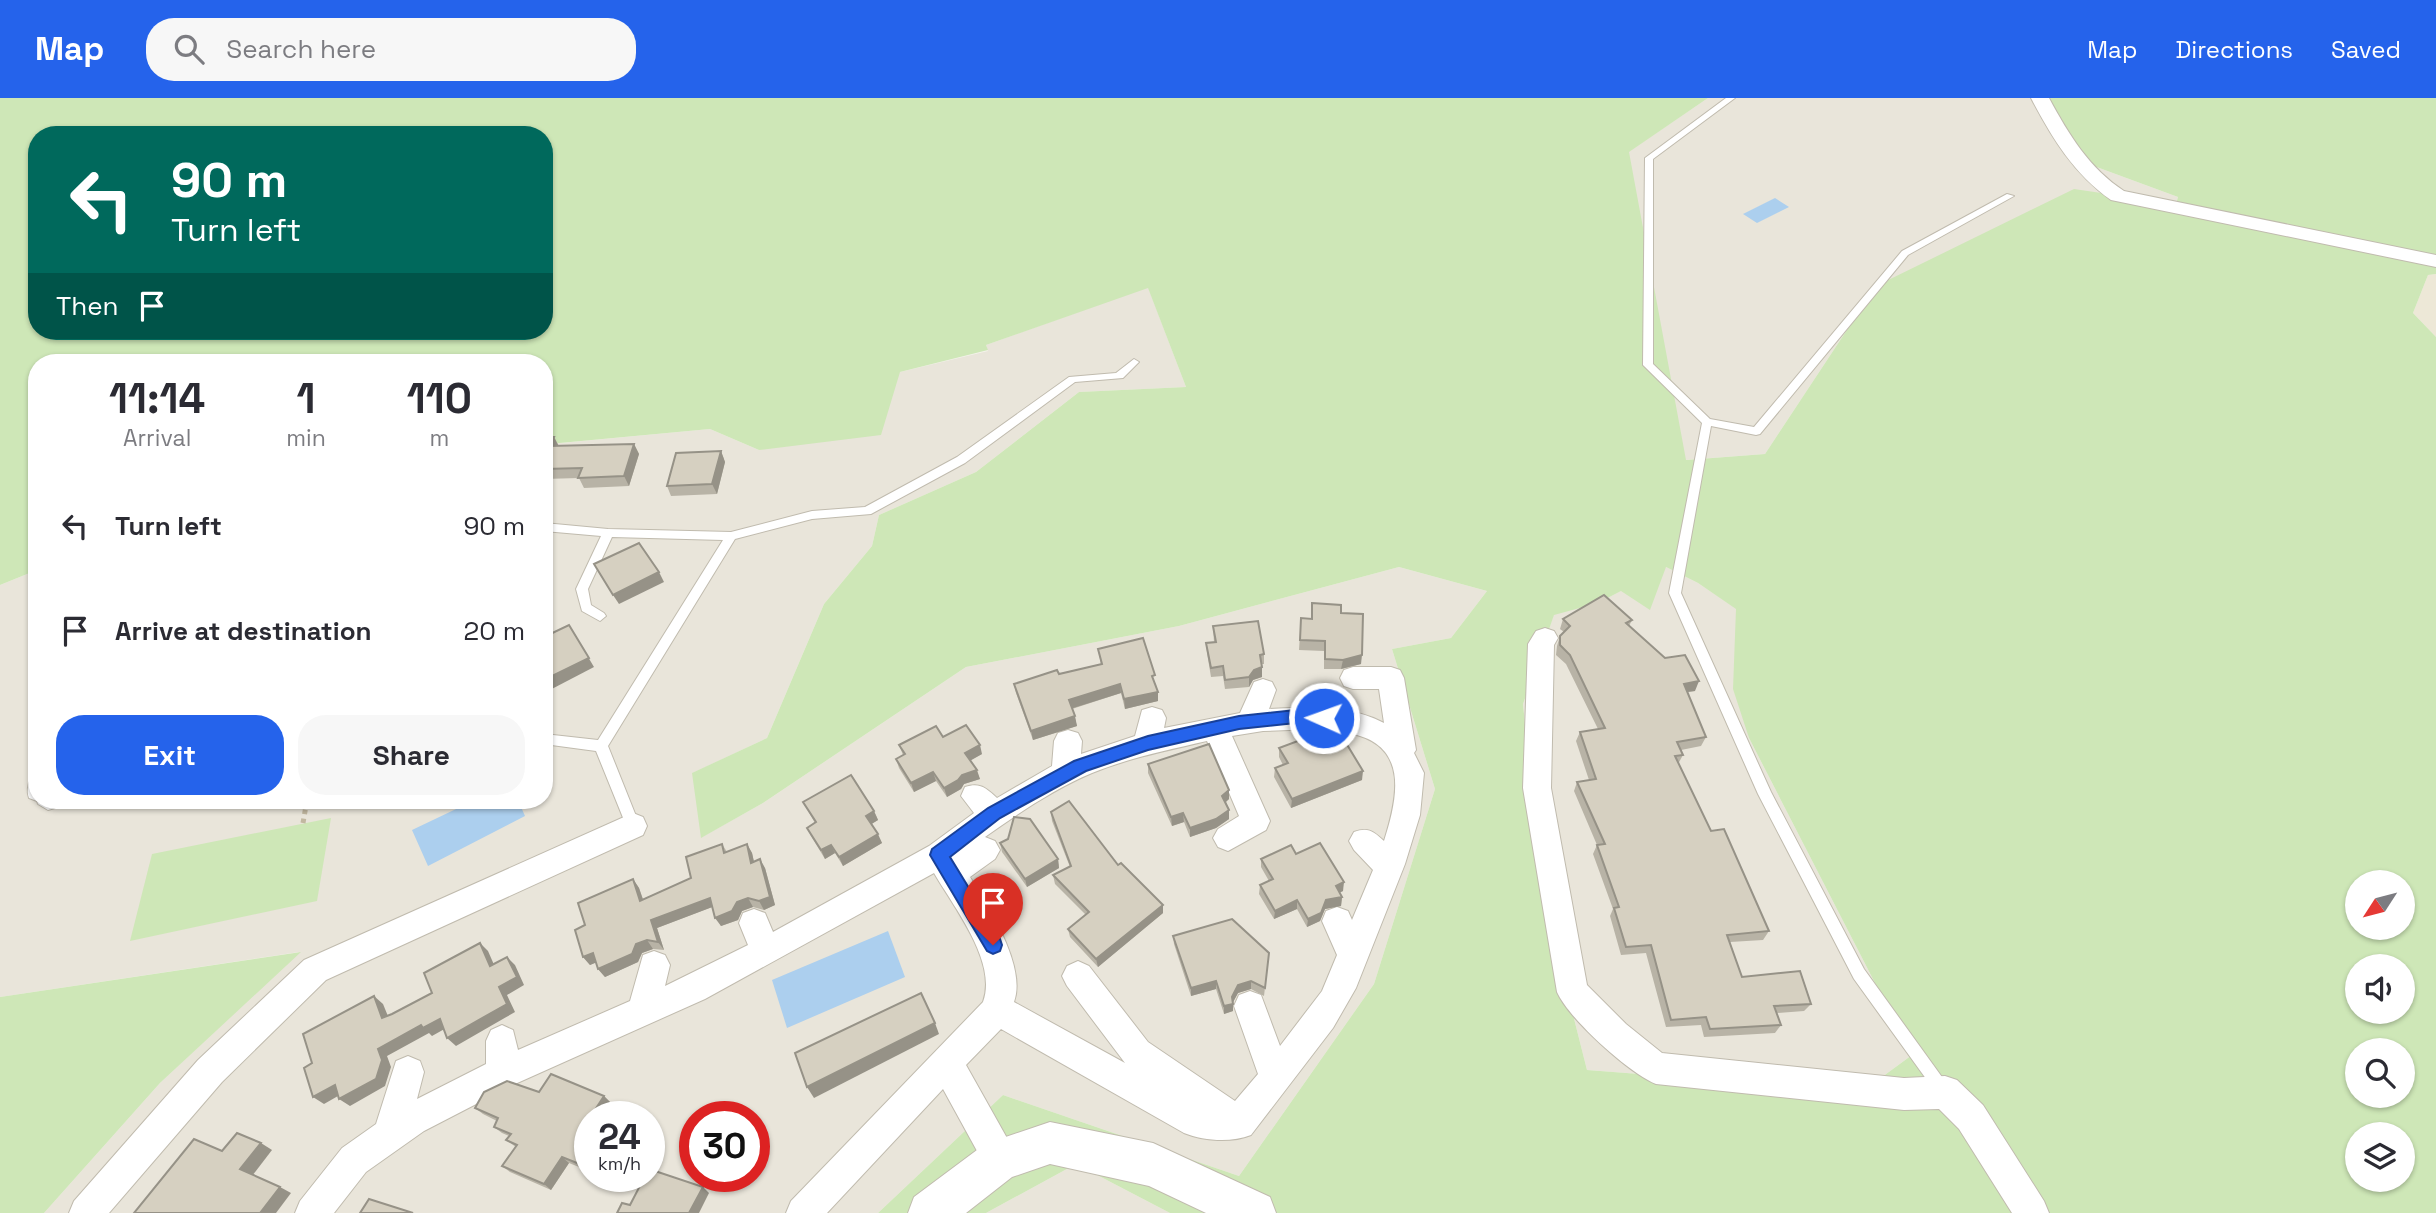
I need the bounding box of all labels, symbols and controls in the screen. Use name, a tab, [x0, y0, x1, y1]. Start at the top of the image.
search box	[146, 18, 636, 81]
text: Map	[35, 28, 104, 70]
icon: search	[170, 30, 208, 68]
text: Search here	[226, 32, 376, 66]
text: Map	[2087, 34, 2137, 65]
text: Directions	[2175, 34, 2293, 65]
text: Saved	[2331, 34, 2401, 65]
text: 90 m	[171, 149, 287, 211]
icon: left	[56, 154, 147, 245]
text: Turn left	[171, 210, 301, 250]
icon: arrive	[133, 287, 171, 325]
text: Then	[56, 289, 119, 323]
text: 11:14	[109, 372, 205, 425]
text: 1	[296, 372, 315, 425]
text: 110	[407, 372, 472, 425]
text: Arrival	[123, 423, 191, 453]
text: min	[286, 423, 326, 453]
text: m	[429, 423, 449, 453]
icon: left	[56, 507, 94, 545]
text: Turn left	[115, 509, 222, 543]
text: 90 m	[463, 509, 525, 543]
icon: arrive	[56, 612, 94, 650]
text: Arrive at destination	[115, 614, 372, 648]
text: 20 m	[464, 614, 525, 648]
position arrow	[1287, 681, 1361, 755]
button: Exit	[56, 715, 284, 795]
button: Share	[298, 715, 525, 795]
north arrow	[2345, 870, 2415, 940]
map controls	[2345, 870, 2415, 1192]
pin	[963, 873, 1023, 945]
icon: arrive	[974, 884, 1012, 922]
button: sound	[2345, 954, 2415, 1024]
button: search	[2345, 1038, 2415, 1108]
speed limit sign: 30	[679, 1101, 770, 1192]
text: 24	[598, 1115, 641, 1159]
button: layers	[2345, 1122, 2415, 1192]
text: km/h	[598, 1152, 641, 1175]

